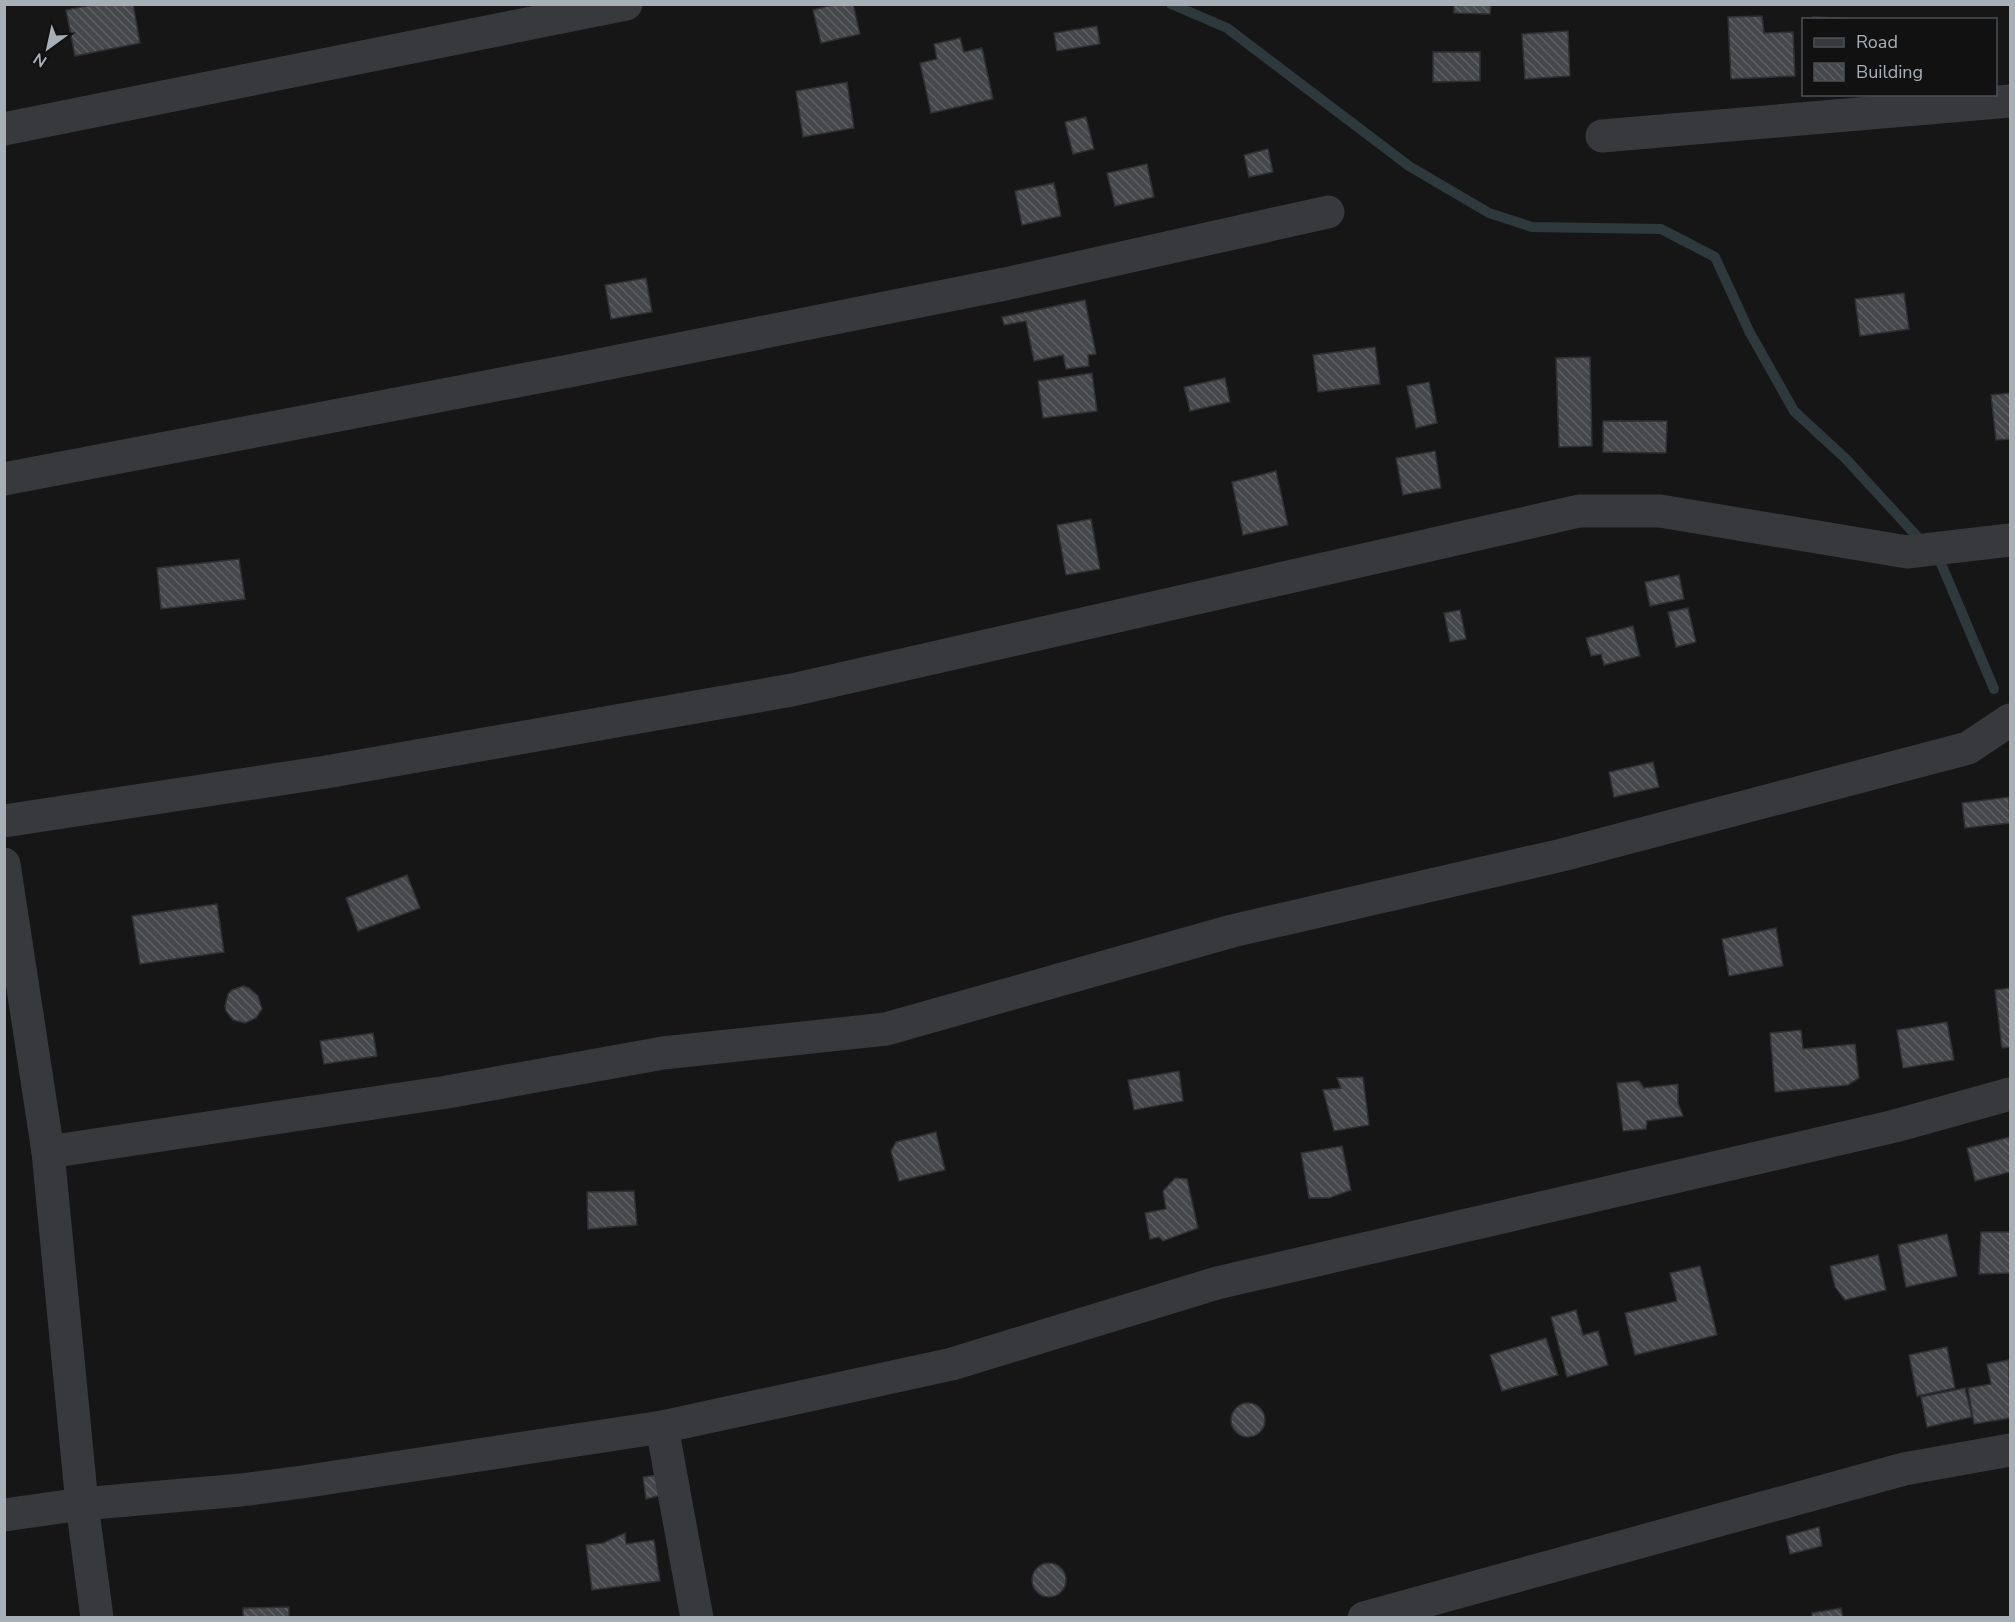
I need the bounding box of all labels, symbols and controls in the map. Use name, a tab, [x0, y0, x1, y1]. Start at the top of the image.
north arrow	[18, 18, 78, 78]
legend	[1802, 18, 1997, 96]
text: Road	[1856, 30, 1898, 54]
text: N	[29, 47, 51, 72]
text: Building	[1856, 60, 1923, 84]

